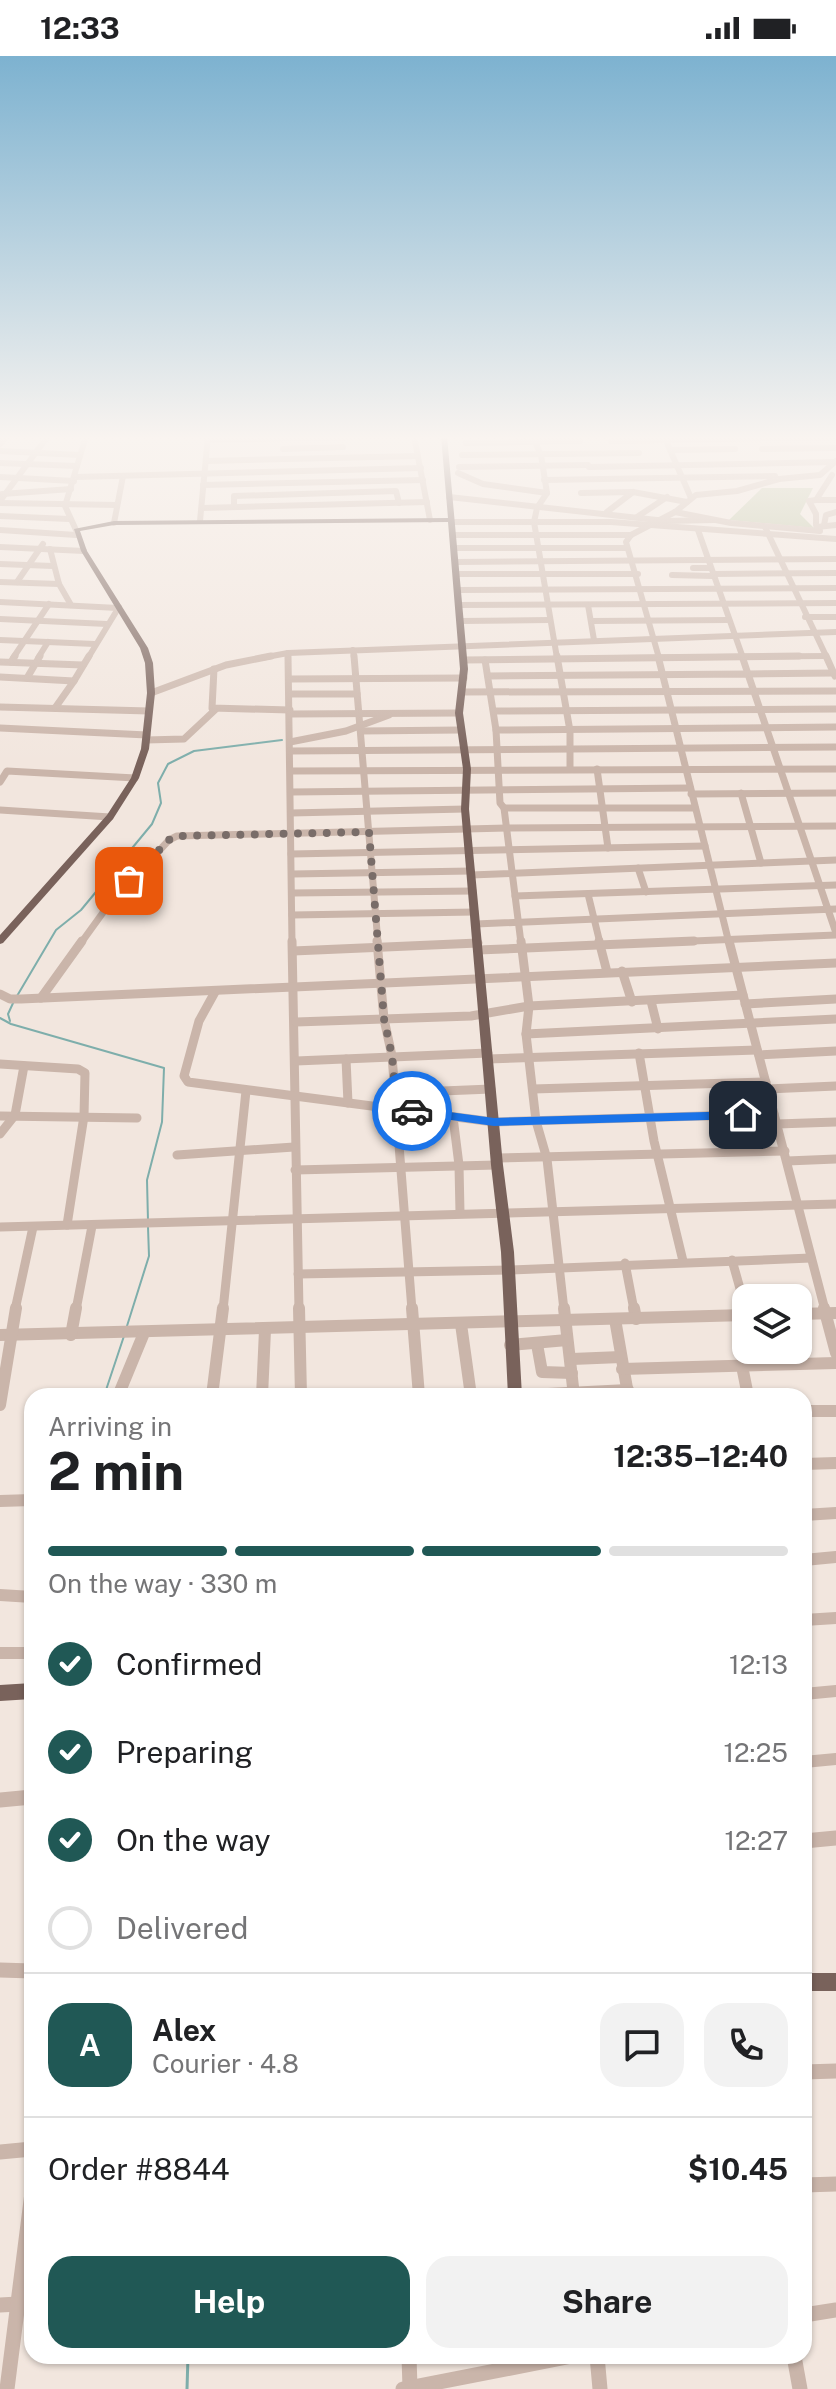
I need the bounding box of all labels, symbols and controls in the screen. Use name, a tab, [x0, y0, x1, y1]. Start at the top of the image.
text: 12:33	[40, 10, 120, 46]
pin	[95, 847, 163, 915]
icon: bag	[107, 859, 151, 903]
courier	[372, 1071, 452, 1151]
pin	[709, 1081, 777, 1149]
icon: car	[390, 1089, 434, 1133]
icon: home	[721, 1093, 765, 1137]
map controls	[732, 1284, 812, 1364]
button: layers	[732, 1284, 812, 1364]
text: Arriving in	[48, 1411, 172, 1442]
text: 12:35–12:40	[613, 1438, 788, 1474]
text: 2 min	[48, 1441, 184, 1502]
text: On the way · 330 m	[48, 1568, 277, 1599]
icon: check	[48, 1642, 92, 1686]
text: Confirmed	[116, 1646, 262, 1682]
text: 12:13	[729, 1649, 788, 1680]
icon: check	[48, 1730, 92, 1774]
text: Preparing	[116, 1734, 253, 1770]
text: 12:25	[723, 1737, 788, 1768]
icon: check	[48, 1818, 92, 1862]
text: On the way	[116, 1822, 270, 1858]
text: 12:27	[724, 1825, 788, 1856]
text: Delivered	[116, 1910, 248, 1946]
button: chat	[600, 2003, 684, 2087]
button: phone	[704, 2003, 788, 2087]
text: Alex	[152, 2012, 216, 2048]
text: A	[79, 2027, 101, 2063]
text: Courier · 4.8	[152, 2048, 299, 2079]
text: Order #8844	[48, 2151, 230, 2187]
text: $10.45	[688, 2151, 788, 2187]
button: Help	[48, 2256, 410, 2348]
button: Share	[426, 2256, 788, 2348]

